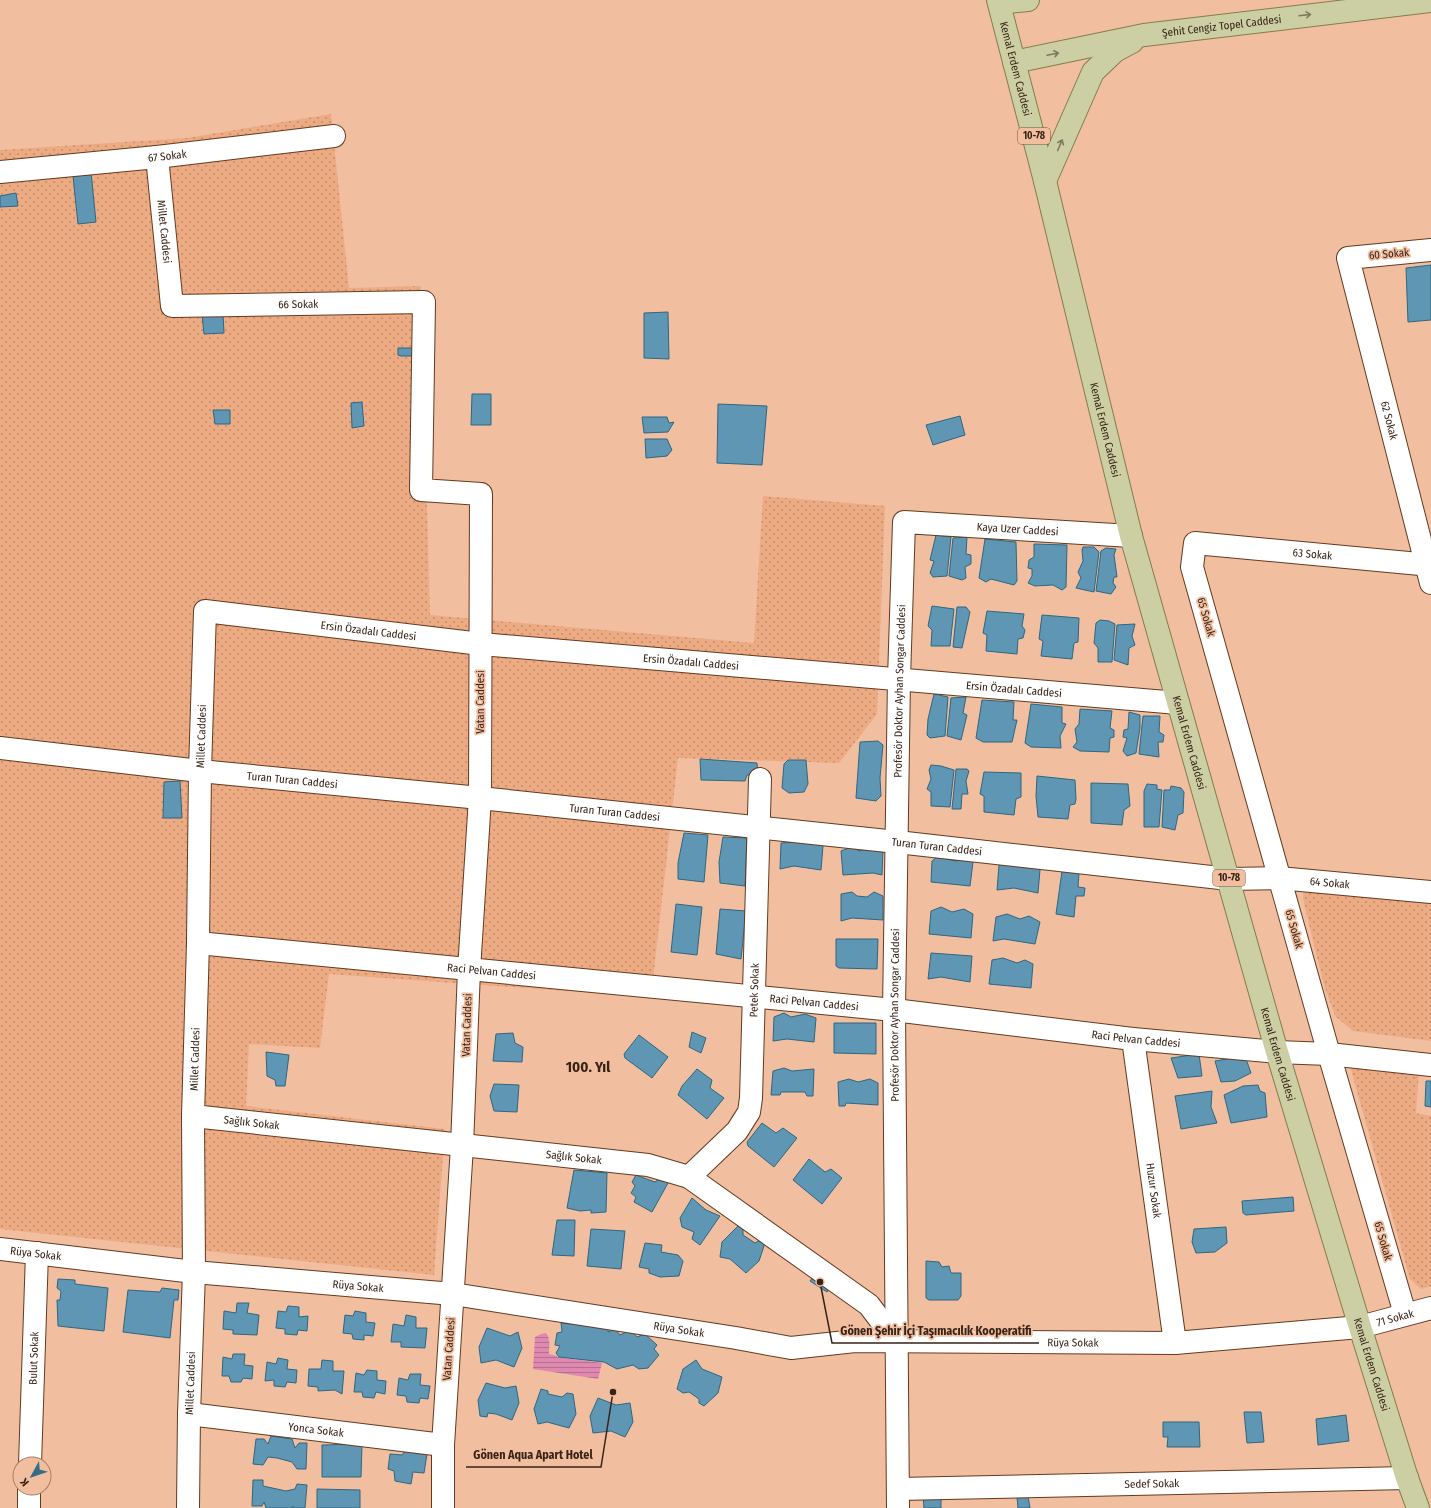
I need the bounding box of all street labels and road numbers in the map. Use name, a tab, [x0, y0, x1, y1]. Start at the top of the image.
street label: Şehit Cengiz Topel Caddesi	[1161, 12, 1282, 39]
street label: Kemal Erdem Caddesi	[997, 20, 1034, 117]
road number: 10-78	[1018, 128, 1050, 144]
street label: 67 Sokak	[147, 147, 188, 164]
street label: Millet Caddesi	[155, 199, 174, 264]
street label: 60 Sokak	[1368, 246, 1411, 262]
street label: 66 Sokak	[278, 297, 319, 311]
street label: Kemal Erdem Caddesi	[1088, 381, 1123, 479]
street label: 62 Sokak	[1378, 400, 1401, 442]
street label: Kaya Uzer Caddesi	[976, 520, 1059, 538]
street label: 63 Sokak	[1292, 546, 1334, 562]
street label: 65 Sokak	[1194, 596, 1218, 639]
street label: Profesör Doktor Ayhan Songar Caddesi	[891, 604, 908, 778]
street label: Ersin Özadalı Caddesi	[320, 618, 417, 643]
street label: Ersin Özadalı Caddesi	[643, 651, 740, 672]
street label: Vatan Caddesi	[474, 670, 487, 734]
street label: Ersin Özadalı Caddesi	[965, 679, 1063, 700]
street label: Kemal Erdem Caddesi	[1170, 694, 1209, 791]
street label: Millet Caddesi	[194, 704, 209, 768]
street label: Turan Turan Caddesi	[246, 769, 338, 791]
street label: Turan Turan Caddesi	[569, 801, 661, 823]
street label: Turan Turan Caddesi	[891, 835, 983, 858]
road number: 10-78	[1213, 870, 1245, 886]
street label: 64 Sokak	[1309, 874, 1351, 891]
street label: 65 Sokak	[1282, 908, 1306, 951]
street label: Profesör Doktor Ayhan Songar Caddesi	[887, 928, 902, 1102]
street label: Raci Pelvan Caddesi	[447, 961, 537, 982]
street label: Petek Sokak	[747, 962, 761, 1017]
street label: Raci Pelvan Caddesi	[769, 992, 859, 1013]
street label: Vatan Caddesi	[459, 993, 475, 1057]
street label: Kemal Erdem Caddesi	[1258, 1006, 1298, 1103]
street label: Millet Caddesi	[187, 1027, 202, 1091]
street label: Raci Pelvan Caddesi	[1091, 1028, 1181, 1050]
street label: Sağlık Sokak	[223, 1113, 281, 1132]
street label: Sağlık Sokak	[545, 1148, 603, 1167]
street label: Huzur Sokak	[1144, 1162, 1164, 1220]
street label: 65 Sokak	[1371, 1220, 1395, 1263]
street label: Rüya Sokak	[10, 1244, 63, 1263]
street label: Rüya Sokak	[332, 1277, 385, 1295]
street label: 71 Sokak	[1375, 1306, 1416, 1329]
street label: Kemal Erdem Caddesi	[1351, 1316, 1392, 1413]
street label: Vatan Caddesi	[440, 1317, 458, 1381]
street label: Rüya Sokak	[653, 1319, 706, 1340]
street label: Bulut Sokak	[26, 1330, 41, 1385]
street label: Rüya Sokak	[1047, 1336, 1100, 1349]
street label: Millet Caddesi	[182, 1351, 198, 1415]
street label: Yonca Sokak	[288, 1420, 345, 1439]
street label: Sedef Sokak	[1124, 1476, 1180, 1491]

